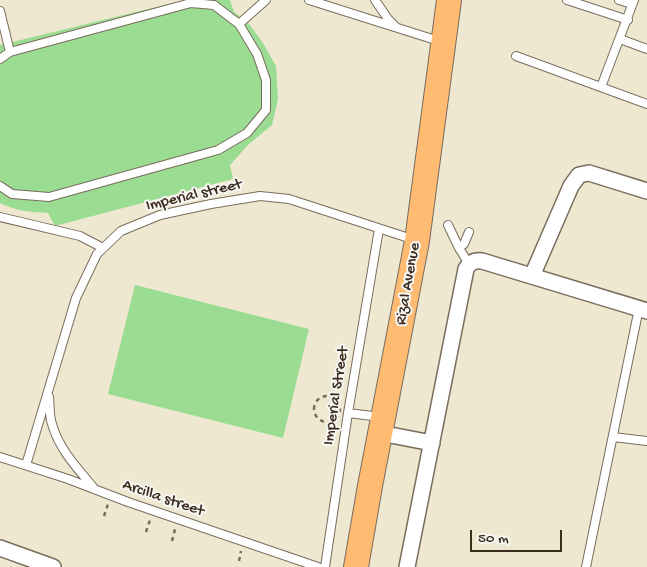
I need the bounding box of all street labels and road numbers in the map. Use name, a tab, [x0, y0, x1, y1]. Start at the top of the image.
street label: Imperial street	[144, 176, 244, 216]
street label: Rizal Avenue	[392, 241, 426, 327]
street label: Imperial Street	[320, 345, 354, 447]
street label: Arcilla street	[120, 476, 206, 522]

